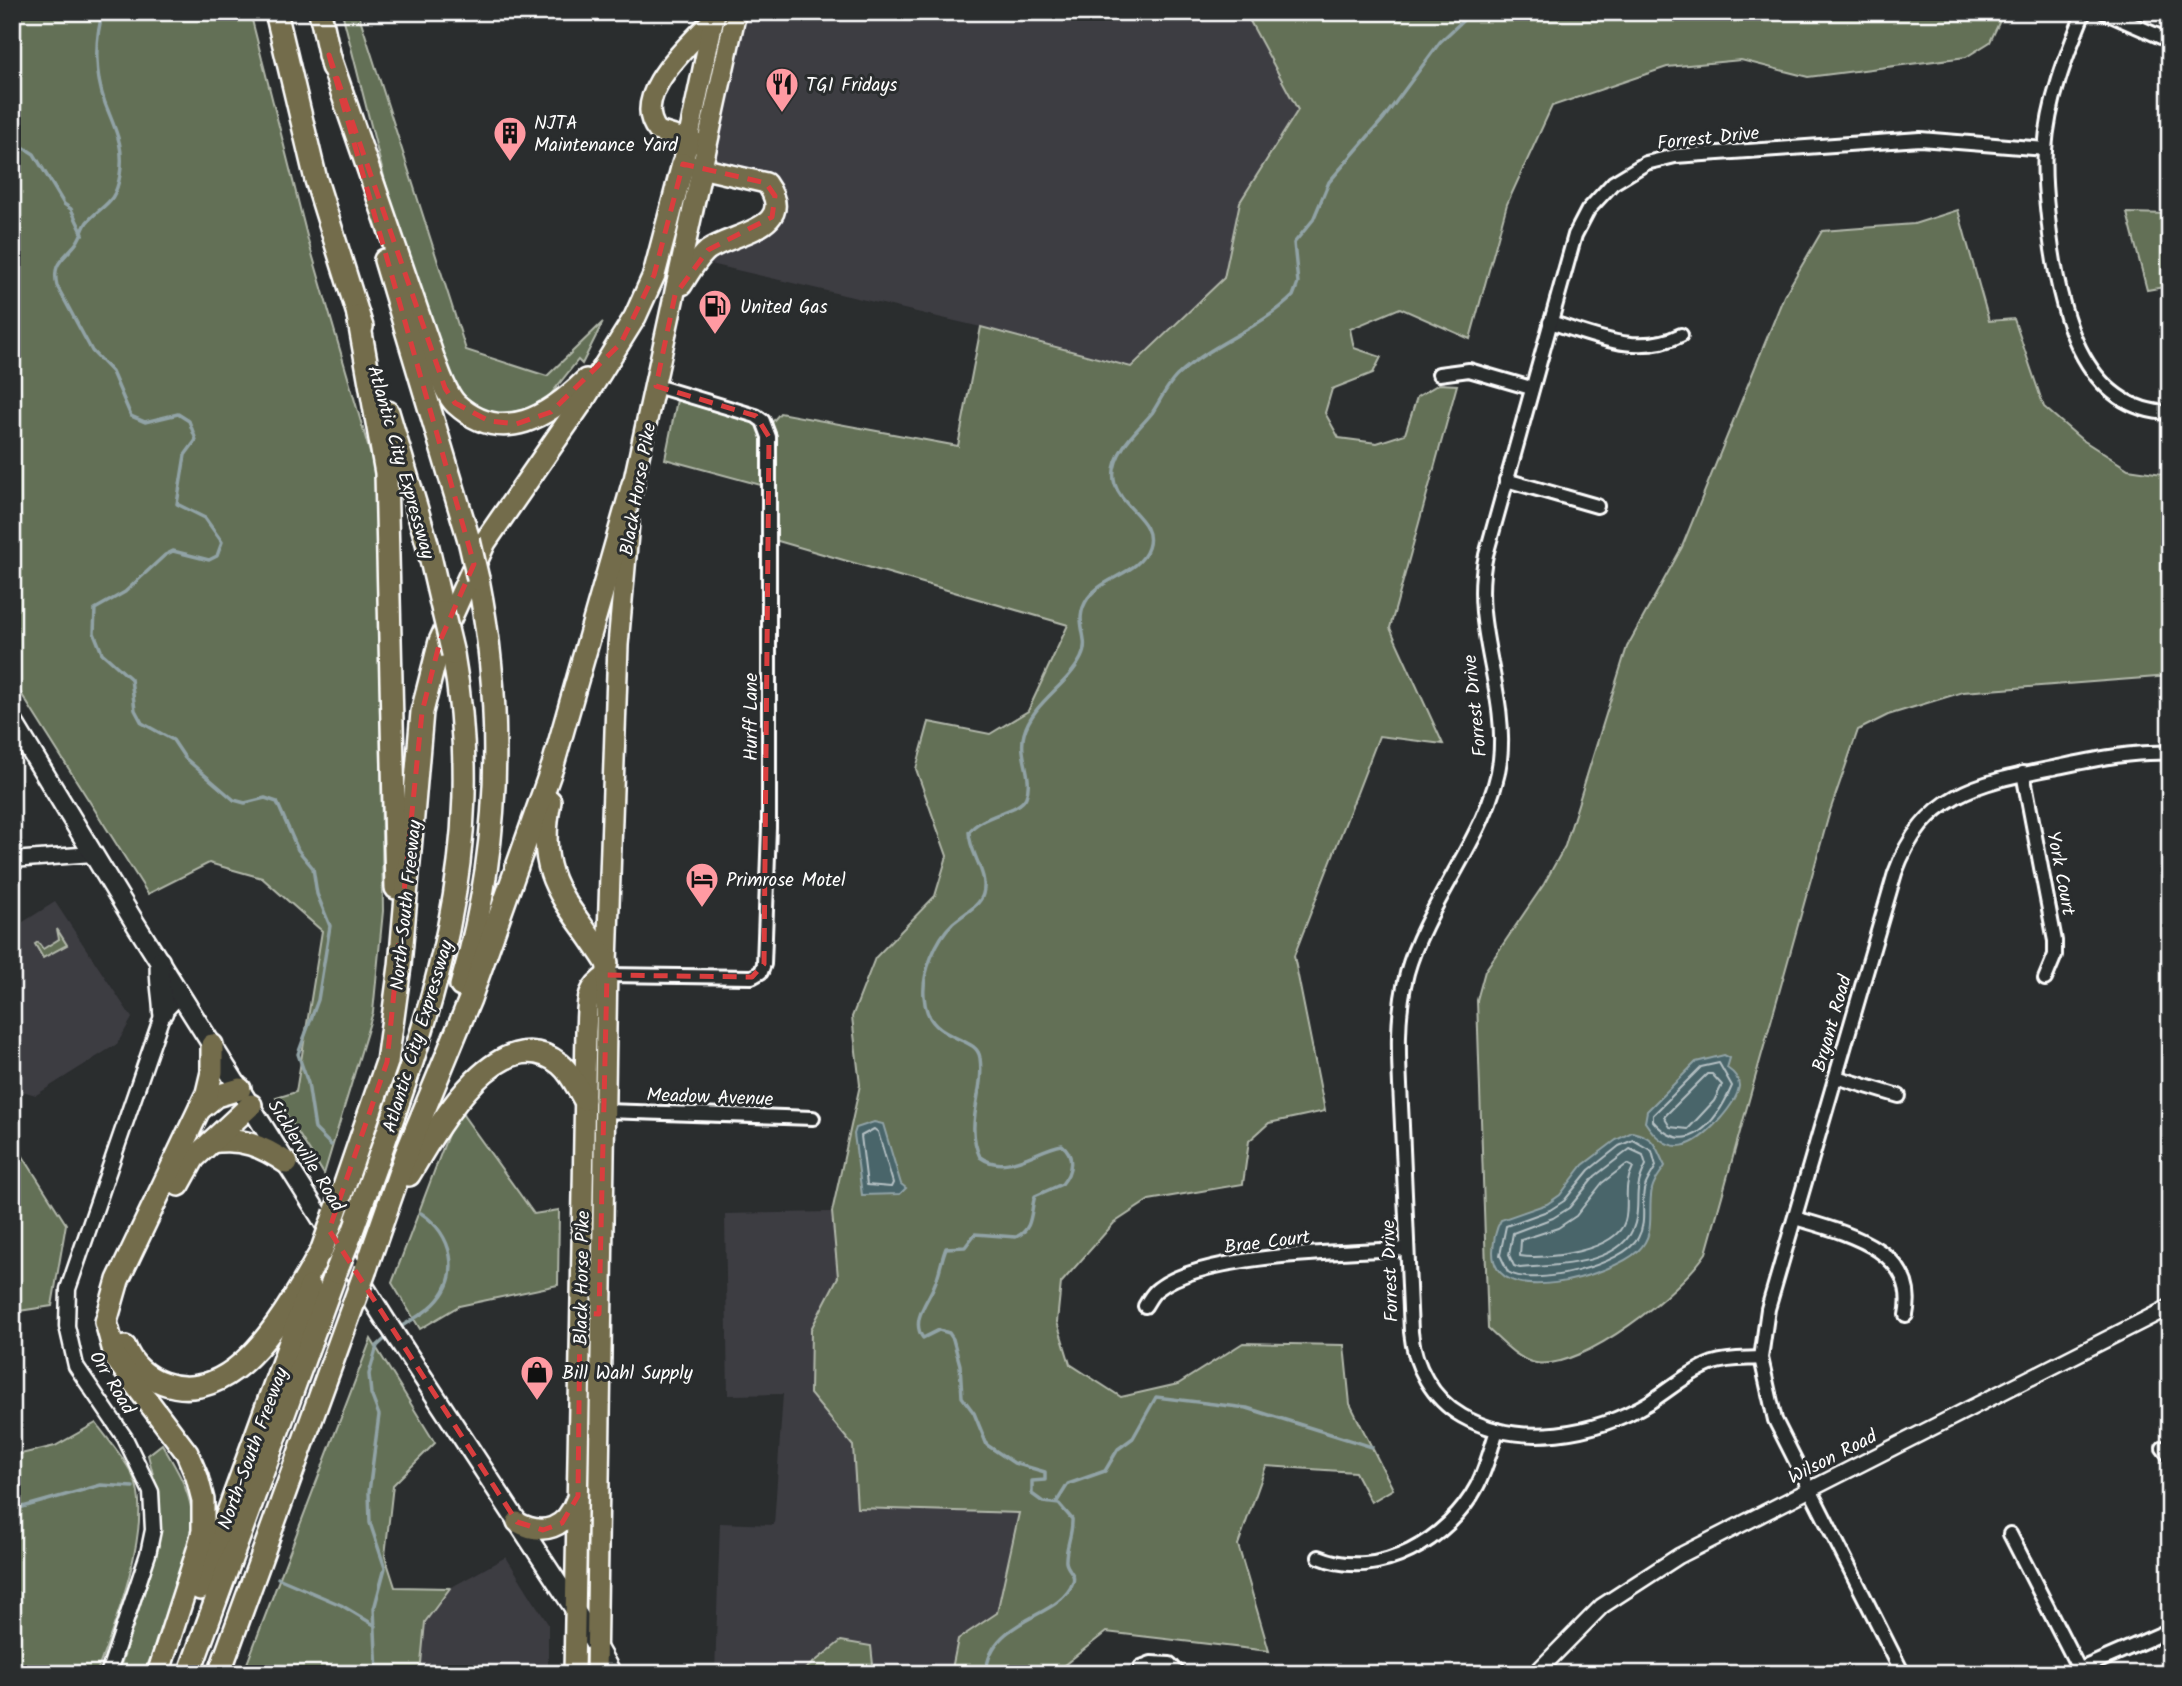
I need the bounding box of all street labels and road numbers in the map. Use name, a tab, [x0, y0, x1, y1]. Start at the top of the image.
street label: Forrest Drive	[1656, 119, 1761, 159]
street label: Atlantic City Expressway	[358, 362, 442, 564]
street label: Black Horse Pike	[612, 420, 666, 558]
street label: Forrest Drive	[1456, 653, 1496, 758]
street label: Hurff Lane	[737, 673, 767, 761]
street label: North-South Freeway	[383, 818, 431, 992]
street label: York Court	[2037, 829, 2083, 919]
street label: Atlantic City Expressway	[375, 935, 463, 1137]
street label: Bryant Road	[1805, 971, 1861, 1075]
street label: Meadow Avenue	[646, 1081, 774, 1115]
street label: Sicklerville Road	[259, 1094, 352, 1219]
street label: Black Horse Pike	[567, 1210, 599, 1346]
street label: Forrest Drive	[1374, 1219, 1408, 1323]
street label: Brae Court	[1223, 1223, 1313, 1263]
street label: Orr Road	[80, 1345, 142, 1421]
street label: North-South Freeway	[211, 1362, 298, 1534]
street label: Wilson Road	[1783, 1422, 1883, 1493]

